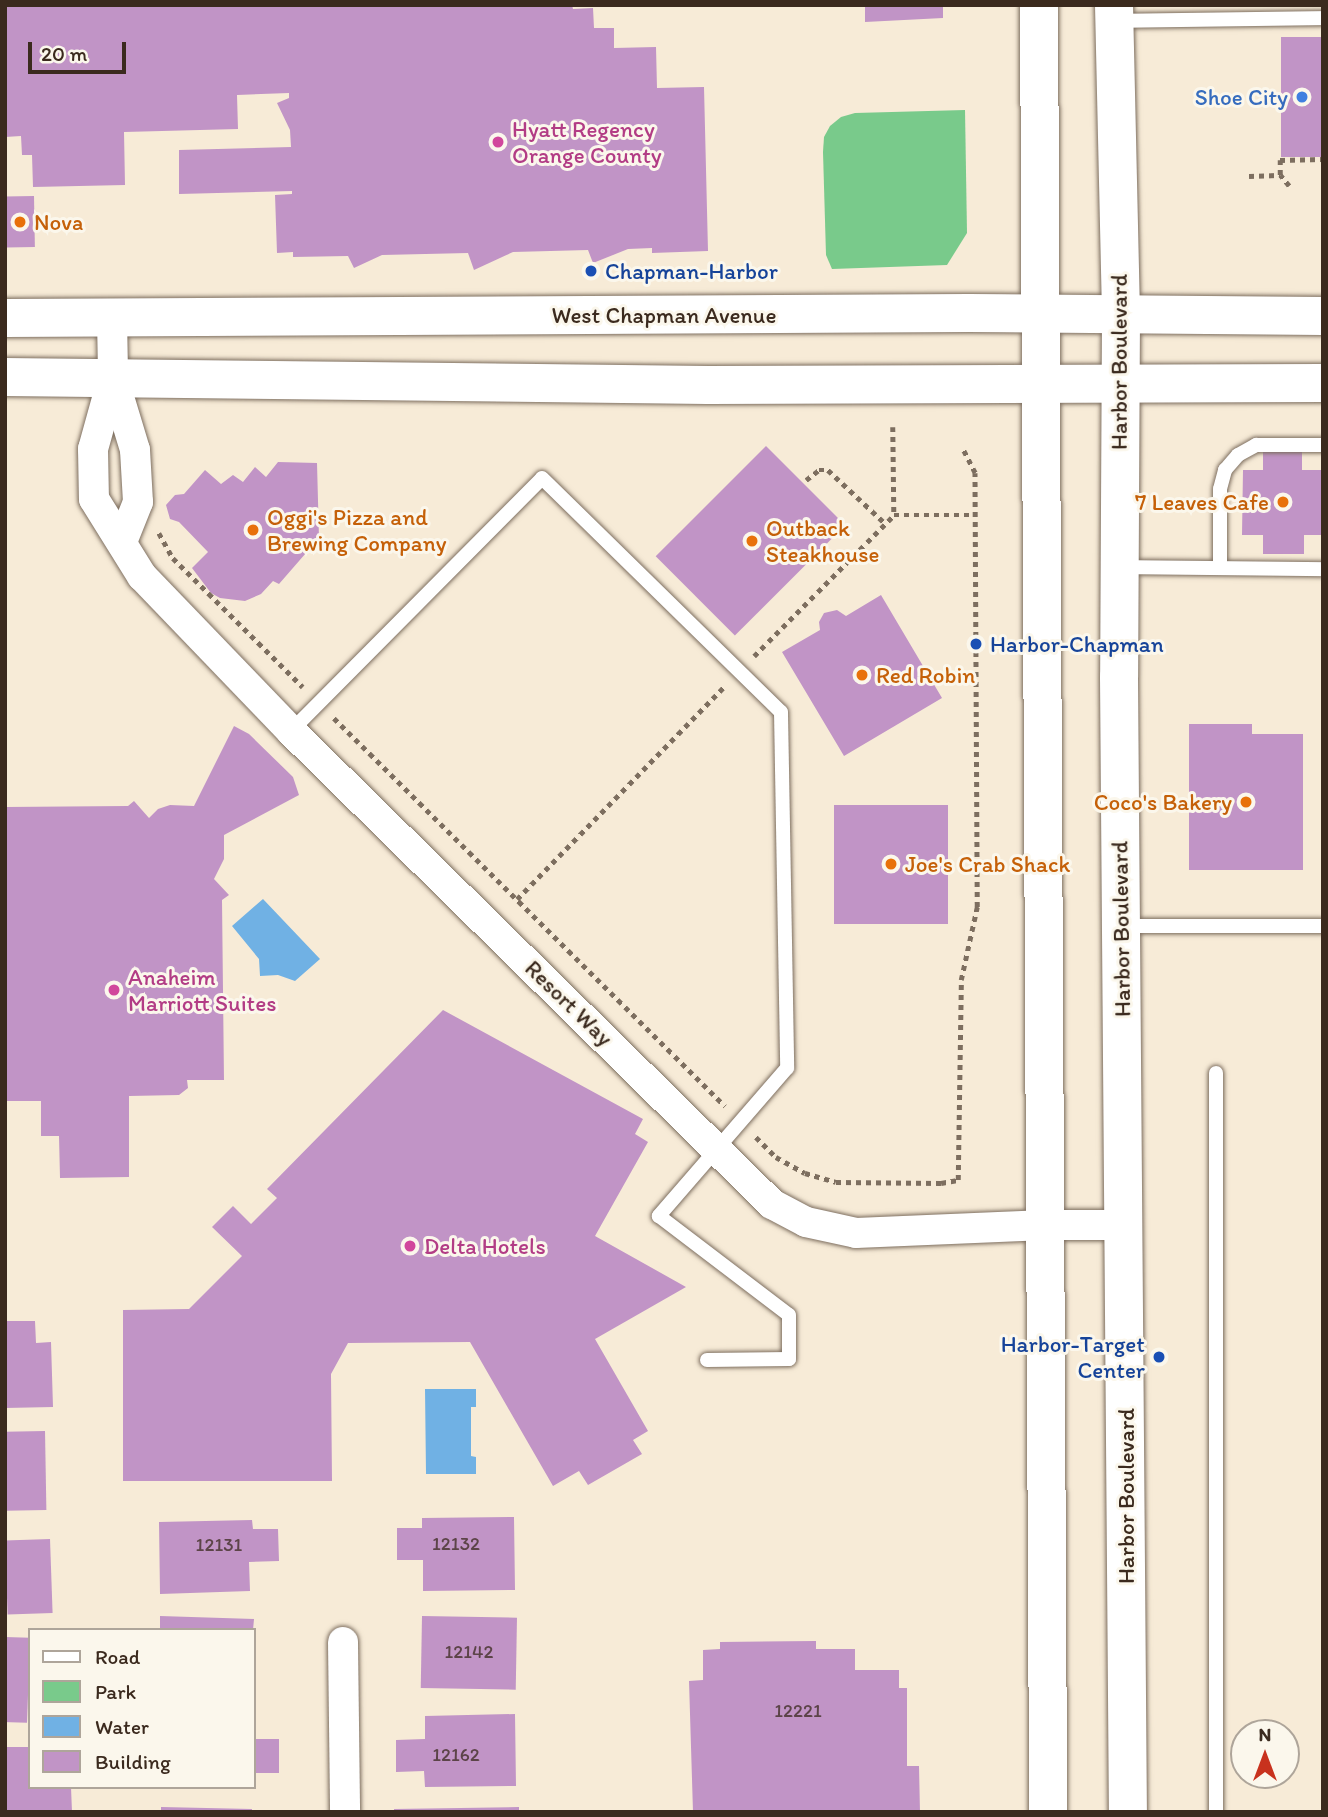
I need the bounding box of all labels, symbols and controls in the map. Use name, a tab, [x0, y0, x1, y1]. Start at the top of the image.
scale bar	[32, 28, 130, 72]
text: 20 m	[41, 41, 87, 66]
place label: Shoe City	[1195, 83, 1288, 111]
marker: Shoe City	[1294, 89, 1310, 105]
place label: Hyatt Regency Orange County	[512, 115, 662, 169]
marker: Hyatt Regency Orange County	[490, 134, 506, 150]
place label: Nova	[34, 208, 83, 236]
marker: Nova	[12, 214, 28, 230]
place label: Chapman-Harbor	[605, 257, 778, 285]
marker: Chapman-Harbor	[583, 263, 599, 279]
street label: Harbor Boulevard	[1105, 274, 1133, 450]
street label: West Chapman Avenue	[551, 301, 777, 329]
place label: 7 Leaves Cafe	[1135, 488, 1269, 516]
marker: 7 Leaves Cafe	[1275, 494, 1291, 510]
place label: Oggi's Pizza and Brewing Company	[267, 503, 446, 557]
place label: Outback Steakhouse	[766, 514, 879, 568]
marker: Oggi's Pizza and Brewing Company	[245, 522, 261, 538]
marker: Outback Steakhouse	[744, 533, 760, 549]
place label: Harbor-Chapman	[990, 630, 1164, 658]
marker: Harbor-Chapman	[968, 636, 984, 652]
place label: Red Robin	[876, 661, 974, 689]
marker: Red Robin	[854, 667, 870, 683]
place label: Coco's Bakery	[1094, 788, 1232, 816]
marker: Coco's Bakery	[1238, 794, 1254, 810]
street label: Harbor Boulevard	[1106, 841, 1136, 1017]
place label: Joe's Crab Shack	[905, 850, 1071, 878]
marker: Joe's Crab Shack	[883, 856, 899, 872]
street label: Resort Way	[520, 955, 618, 1051]
place label: Anaheim Marriott Suites	[128, 963, 276, 1017]
marker: Anaheim Marriott Suites	[106, 982, 122, 998]
place label: Delta Hotels	[424, 1232, 546, 1260]
marker: Delta Hotels	[402, 1238, 418, 1254]
place label: Harbor-Target Center	[1001, 1330, 1145, 1384]
marker: Harbor-Target Center	[1151, 1349, 1167, 1365]
street label: Harbor Boulevard	[1112, 1408, 1140, 1584]
house number: 12132	[432, 1533, 480, 1555]
house number: 12131	[196, 1534, 242, 1556]
legend	[28, 1628, 256, 1789]
house number: 12142	[444, 1641, 494, 1663]
text: Road	[95, 1644, 140, 1669]
text: Park	[95, 1679, 136, 1704]
house number: 12221	[774, 1700, 822, 1722]
text: Water	[95, 1714, 149, 1739]
north arrow	[1230, 1719, 1300, 1789]
text: N	[1259, 1723, 1271, 1746]
house number: 12162	[432, 1744, 480, 1766]
text: Building	[95, 1749, 171, 1774]

